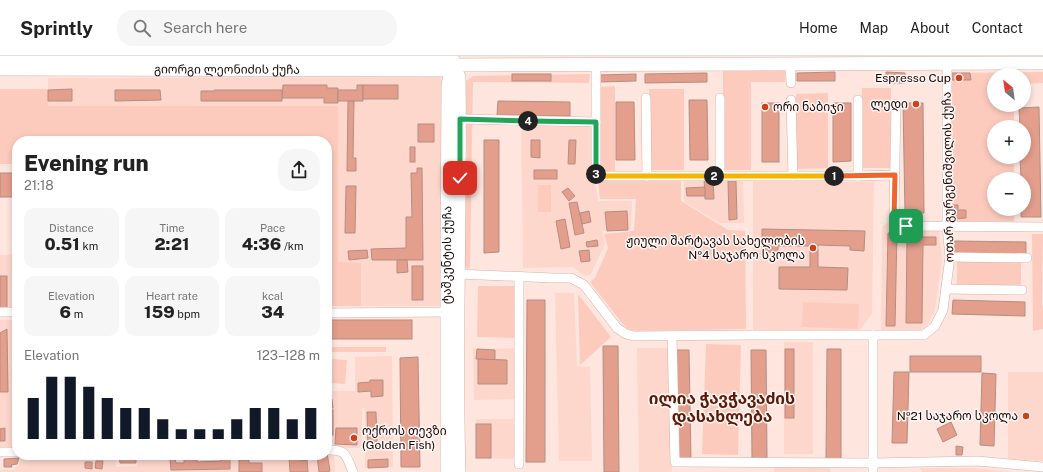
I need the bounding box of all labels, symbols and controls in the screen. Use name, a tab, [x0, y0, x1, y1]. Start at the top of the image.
search box	[117, 10, 397, 46]
text: Sprintly	[20, 17, 93, 39]
icon: search	[131, 17, 153, 39]
text: Search here	[163, 19, 247, 36]
text: Home	[799, 20, 838, 36]
text: Map	[860, 20, 888, 36]
text: About	[910, 20, 950, 36]
text: Contact	[972, 20, 1023, 36]
street label: გიორგი ლეონიძის ქუჩა	[154, 62, 300, 77]
north arrow	[987, 68, 1031, 112]
map controls	[987, 68, 1031, 216]
place label: Espresso Cup	[875, 71, 951, 85]
marker: Espresso Cup	[954, 73, 964, 83]
street label: ოთარ გურგენიშვილის ქუჩა	[940, 92, 957, 262]
place label: ლედი	[871, 97, 908, 112]
marker: ლედი	[911, 99, 921, 109]
place label: ორი ნაბიჯი	[773, 100, 844, 114]
marker: ორი ნაბიჯი	[760, 102, 770, 112]
pin: 4	[518, 111, 538, 131]
text: 4	[524, 115, 532, 127]
button: +	[987, 120, 1031, 164]
button: share	[278, 149, 320, 191]
text: Evening run	[24, 150, 149, 176]
pin	[443, 161, 477, 195]
pin: 3	[586, 164, 606, 184]
pin: 2	[704, 166, 724, 186]
pin: 1	[824, 166, 844, 186]
icon: check	[449, 167, 471, 189]
text: 3	[592, 168, 600, 180]
text: 2	[711, 170, 718, 182]
text: 1	[832, 170, 836, 182]
button: −	[987, 172, 1031, 216]
text: 21:18	[24, 178, 54, 193]
street label: ტაშკენტის ქუჩა	[440, 206, 454, 304]
pin	[889, 209, 923, 243]
icon: arrive	[895, 215, 917, 237]
text: Distance	[49, 222, 94, 234]
text: Time	[159, 222, 185, 234]
text: Pace	[260, 222, 285, 234]
text: 0.51	[44, 234, 80, 254]
text: 2:21	[155, 234, 189, 254]
text: 4:36	[242, 234, 281, 254]
place label: ჟიული შარტავას სახელობის №4 საჯარო სკოლა	[626, 234, 805, 263]
text: km	[80, 240, 98, 252]
text: /km	[281, 240, 303, 252]
marker: ჟიული შარტავას სახელობის №4 საჯარო სკოლა	[808, 243, 818, 253]
text: Elevation	[48, 290, 95, 302]
text: Heart rate	[146, 290, 198, 302]
text: kcal	[262, 290, 283, 302]
text: 6	[59, 302, 71, 322]
text: 159	[144, 302, 175, 322]
text: 34	[261, 302, 284, 322]
text: m	[71, 308, 83, 320]
text: bpm	[175, 308, 200, 320]
text: Elevation	[24, 348, 79, 363]
text: 123–128 m	[257, 348, 320, 363]
district label: ილია ჭავჭავაძის დასახლება	[649, 389, 795, 427]
place label: №21 საჯარო სკოლა	[897, 409, 1018, 424]
marker: №21 საჯარო სკოლა	[1021, 411, 1031, 421]
place label: ოქროს თევზი (Golden Fish)	[362, 424, 447, 452]
marker: ოქროს თევზი (Golden Fish)	[349, 433, 359, 443]

